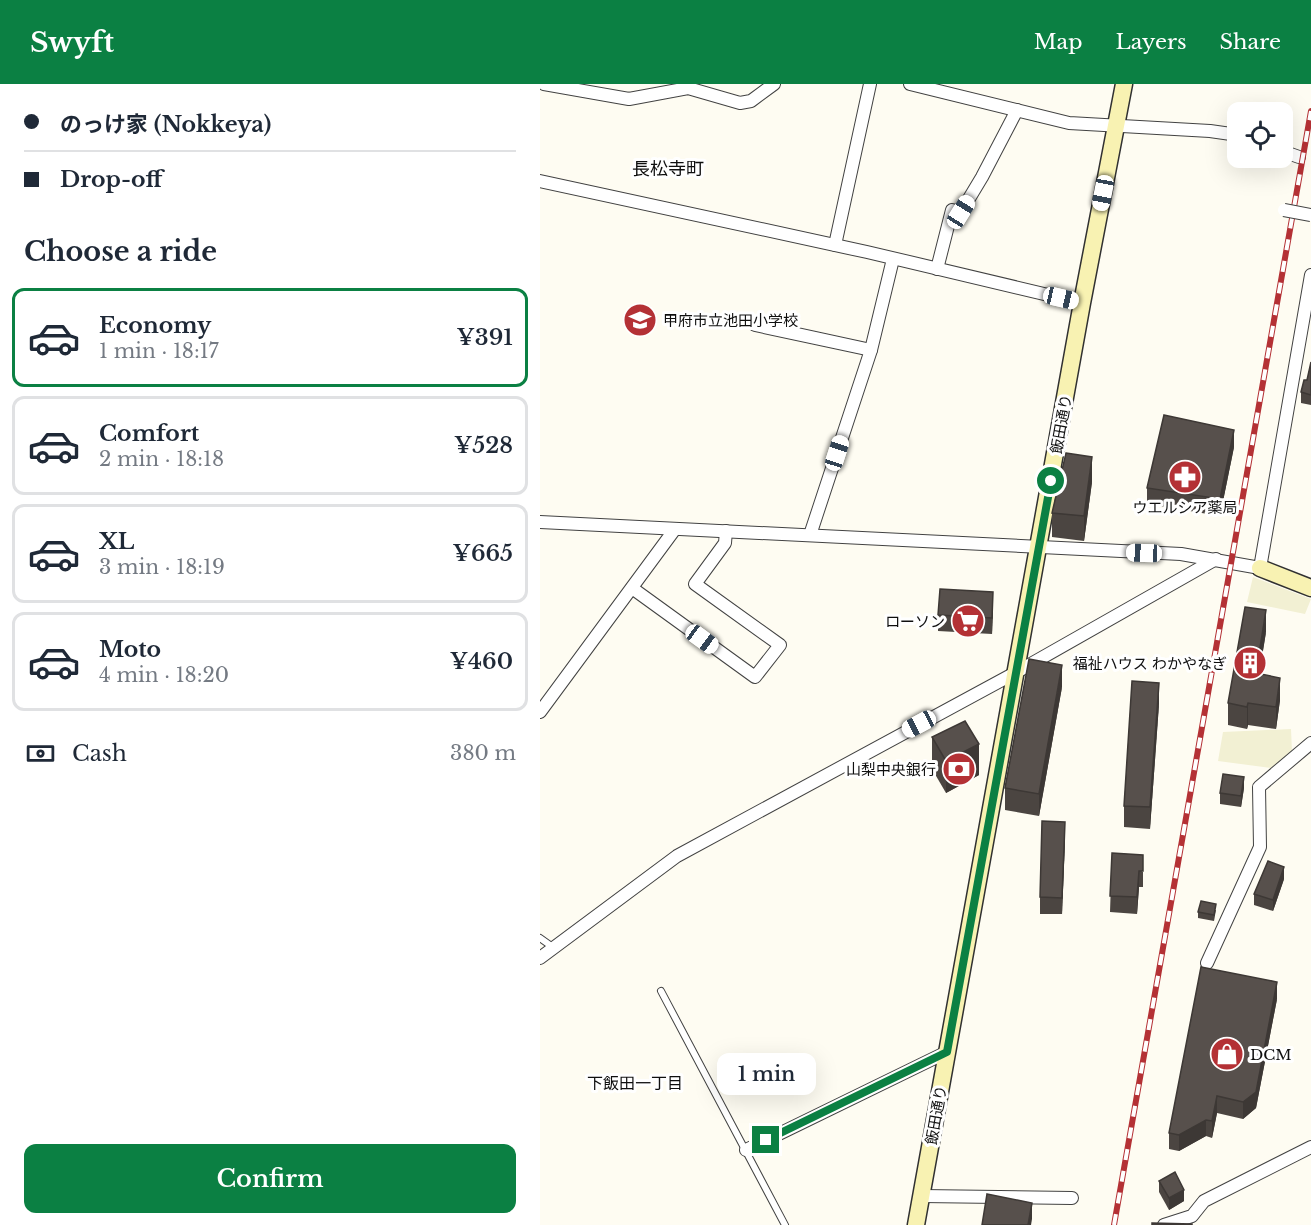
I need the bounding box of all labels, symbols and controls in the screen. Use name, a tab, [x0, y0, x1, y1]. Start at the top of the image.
text: Swyft	[30, 25, 114, 60]
text: Map	[1034, 29, 1083, 55]
text: Layers	[1116, 29, 1187, 55]
text: Share	[1220, 29, 1281, 55]
map controls	[1227, 102, 1293, 168]
button: locate	[1227, 102, 1293, 168]
text: のっけ家 (Nokkeya)	[60, 111, 271, 138]
district label: 長松寺町	[632, 158, 704, 180]
text: Drop-off	[60, 166, 162, 193]
car	[1091, 174, 1115, 212]
car	[944, 192, 978, 232]
text: Choose a ride	[24, 235, 217, 268]
car	[1041, 285, 1081, 311]
school or university icon: 甲府市立池田小学校	[622, 302, 658, 338]
icon: car	[27, 311, 81, 365]
place label: 甲府市立池田小学校	[663, 311, 798, 330]
text: Economy	[99, 312, 211, 339]
text: ¥391	[457, 324, 513, 351]
text: 1 min · 18:17	[99, 339, 219, 363]
street label: 飯田通り	[1046, 393, 1076, 455]
icon: car	[27, 419, 81, 473]
text: Comfort	[99, 420, 199, 447]
text: ¥528	[454, 432, 513, 459]
car	[823, 433, 851, 473]
text: 2 min · 18:18	[99, 447, 224, 471]
pharmacy icon: ウエルシア薬局	[1167, 459, 1203, 495]
route start	[1037, 467, 1064, 494]
place label: ウエルシア薬局	[1132, 498, 1238, 517]
icon: car	[27, 527, 81, 581]
text: XL	[99, 528, 134, 555]
text: ¥665	[453, 540, 513, 567]
car	[1126, 543, 1162, 563]
text: 3 min · 18:19	[99, 555, 225, 579]
supermarket icon: ローソン	[950, 603, 986, 639]
place label: ローソン	[885, 612, 945, 631]
car	[682, 621, 722, 657]
icon: car	[27, 635, 81, 689]
text: Moto	[99, 636, 161, 663]
building icon: 福祉ハウス わかやなぎ	[1232, 645, 1268, 681]
text: ¥460	[450, 648, 513, 675]
place label: 福祉ハウス わかやなぎ	[1073, 654, 1227, 673]
text: 4 min · 18:20	[99, 663, 229, 687]
car	[899, 708, 939, 740]
icon: cash	[24, 737, 57, 770]
text: Cash	[72, 740, 127, 767]
text: 380 m	[450, 741, 516, 765]
bank icon: 山梨中央銀行	[941, 751, 977, 787]
place label: 山梨中央銀行	[846, 760, 936, 779]
shop icon: DCM	[1209, 1036, 1245, 1072]
place label: DCM	[1250, 1045, 1292, 1064]
callout: 1 min	[716, 1053, 816, 1095]
text: 1 min	[738, 1062, 795, 1086]
district label: 下飯田一丁目	[587, 1073, 683, 1093]
street label: 飯田通り	[921, 1084, 951, 1146]
route end	[752, 1126, 779, 1153]
button: Confirm	[24, 1144, 516, 1213]

